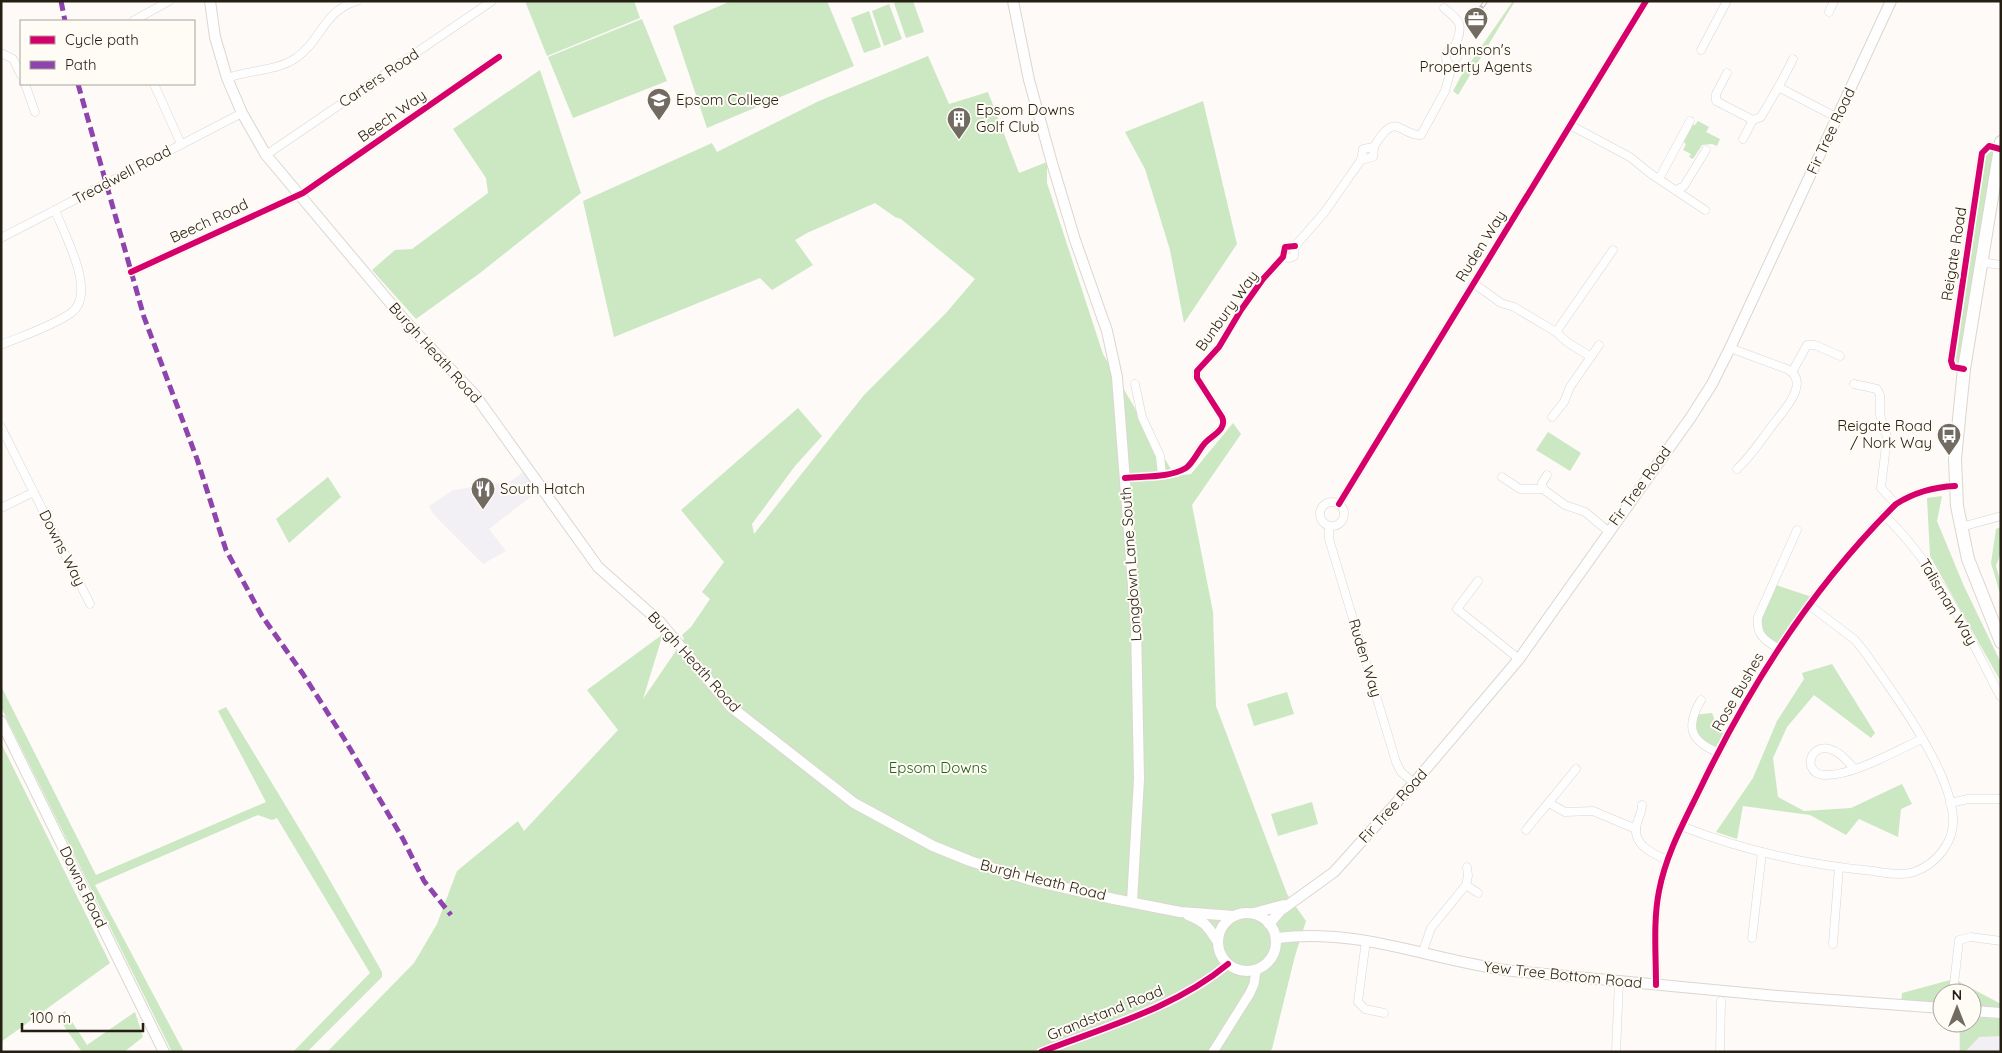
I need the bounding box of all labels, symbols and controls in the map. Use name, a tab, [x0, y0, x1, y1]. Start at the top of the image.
office icon: Johnson's Property Agents	[1463, 6, 1489, 40]
legend	[20, 20, 195, 85]
text: Cycle path	[65, 30, 139, 49]
place label: Johnson's Property Agents	[1420, 40, 1532, 76]
street label: Carters Road	[335, 44, 422, 111]
text: Path	[65, 55, 97, 74]
street label: Fir Tree Road	[1802, 84, 1859, 177]
street label: Beech Way	[354, 85, 430, 146]
school or university icon: Epsom College	[646, 87, 672, 121]
place label: Epsom College	[676, 90, 779, 109]
place label: Epsom Downs Golf Club	[976, 100, 1074, 136]
building icon: Epsom Downs Golf Club	[946, 106, 972, 140]
street label: Treadwell Road	[69, 141, 174, 208]
street label: Beech Road	[167, 194, 251, 247]
street label: Ruden Way	[1451, 206, 1510, 285]
street label: Reigate Road	[1937, 206, 1970, 302]
street label: Bunbury Way	[1191, 267, 1262, 355]
street label: Burgh Heath Road	[385, 298, 486, 407]
place label: Reigate Road / Nork Way	[1837, 416, 1932, 452]
bus stop icon: Reigate Road / Nork Way	[1936, 422, 1962, 456]
street label: Fir Tree Road	[1604, 442, 1675, 529]
restaurant icon: South Hatch	[470, 476, 496, 510]
place label: South Hatch	[500, 479, 585, 498]
street label: Longdown Lane South	[1116, 486, 1145, 642]
street label: Downs Way	[35, 506, 90, 589]
street label: Talisman Way	[1915, 555, 1982, 649]
street label: Burgh Heath Road	[644, 607, 745, 716]
street label: Ruden Way	[1345, 616, 1386, 699]
street label: Rose Bushes	[1707, 649, 1768, 735]
park label: Epsom Downs	[889, 758, 987, 777]
street label: Fir Tree Road	[1354, 765, 1431, 847]
street label: Downs Road	[56, 843, 111, 931]
street label: Burgh Heath Road	[978, 855, 1108, 904]
street label: Yew Tree Bottom Road	[1483, 957, 1643, 992]
street label: Grandstand Road	[1044, 981, 1165, 1044]
north arrow	[1932, 983, 1982, 1033]
text: N	[1952, 986, 1962, 1004]
scale bar	[22, 1000, 144, 1032]
text: 100 m	[30, 1008, 71, 1027]

